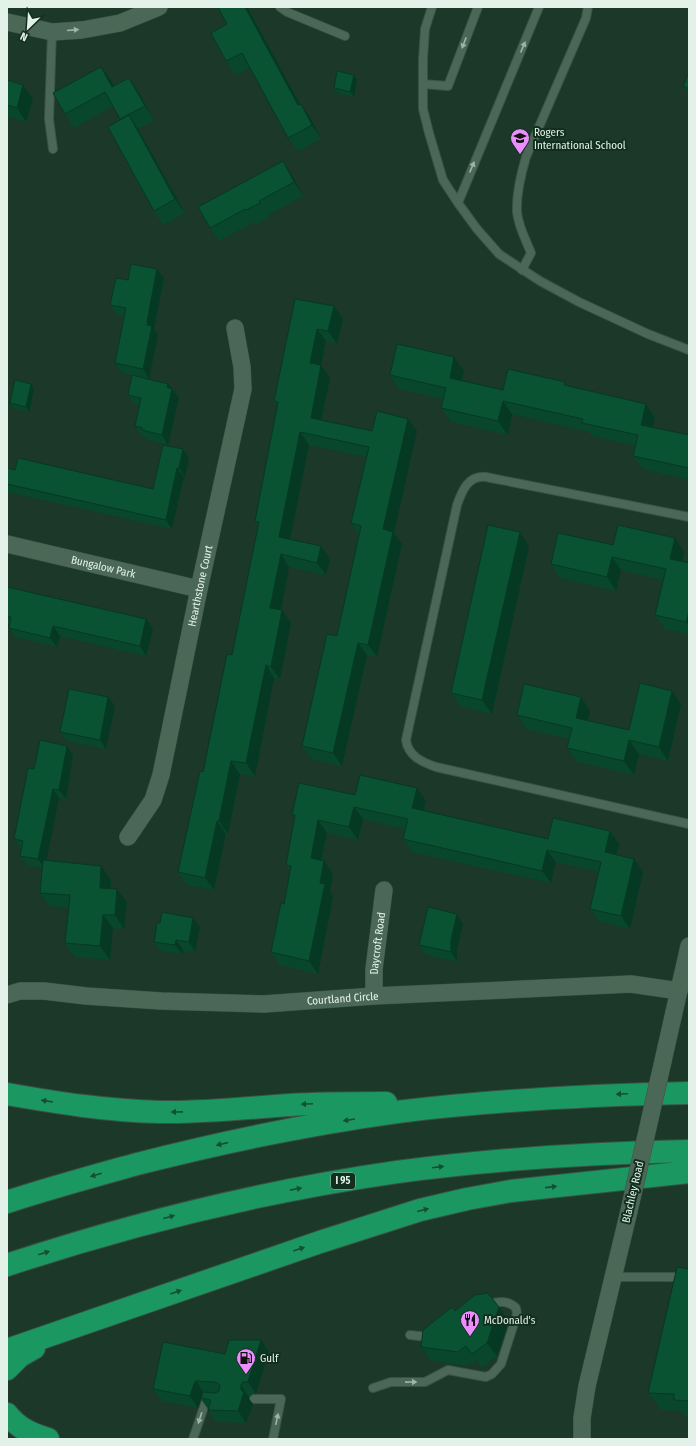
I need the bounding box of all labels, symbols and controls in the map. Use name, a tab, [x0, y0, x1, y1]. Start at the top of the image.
north arrow	[8, 8, 48, 48]
one-way arrow	[67, 27, 79, 34]
text: N	[18, 29, 30, 44]
one-way arrow	[461, 38, 467, 50]
one-way arrow	[519, 41, 526, 53]
place label: Rogers International School	[534, 126, 626, 152]
school or university icon: Rogers International School	[509, 127, 531, 155]
one-way arrow	[470, 160, 476, 172]
street label: Hearthstone Court	[185, 544, 215, 628]
street label: Bungalow Park	[70, 553, 138, 581]
street label: Daycroft Road	[368, 911, 388, 974]
street label: Courtland Circle	[306, 989, 379, 1007]
one-way arrow	[615, 1091, 628, 1097]
one-way arrow	[41, 1098, 54, 1104]
one-way arrow	[301, 1101, 313, 1108]
one-way arrow	[170, 1109, 183, 1115]
one-way arrow	[343, 1117, 356, 1123]
one-way arrow	[216, 1142, 228, 1148]
street label: Blachley Road	[620, 1160, 646, 1224]
one-way arrow	[432, 1164, 444, 1170]
one-way arrow	[89, 1173, 102, 1179]
road number: I 95	[331, 1173, 355, 1189]
one-way arrow	[545, 1183, 557, 1190]
one-way arrow	[290, 1186, 302, 1192]
one-way arrow	[417, 1206, 429, 1212]
one-way arrow	[163, 1214, 175, 1220]
one-way arrow	[293, 1246, 305, 1252]
one-way arrow	[38, 1250, 50, 1256]
one-way arrow	[171, 1289, 183, 1295]
restaurant icon: McDonald's	[459, 1309, 481, 1337]
place label: McDonald's	[484, 1314, 536, 1327]
fuel station icon: Gulf	[235, 1347, 257, 1375]
place label: Gulf	[260, 1352, 279, 1365]
one-way arrow	[405, 1379, 418, 1385]
one-way arrow	[197, 1413, 203, 1425]
one-way arrow	[275, 1413, 281, 1425]

